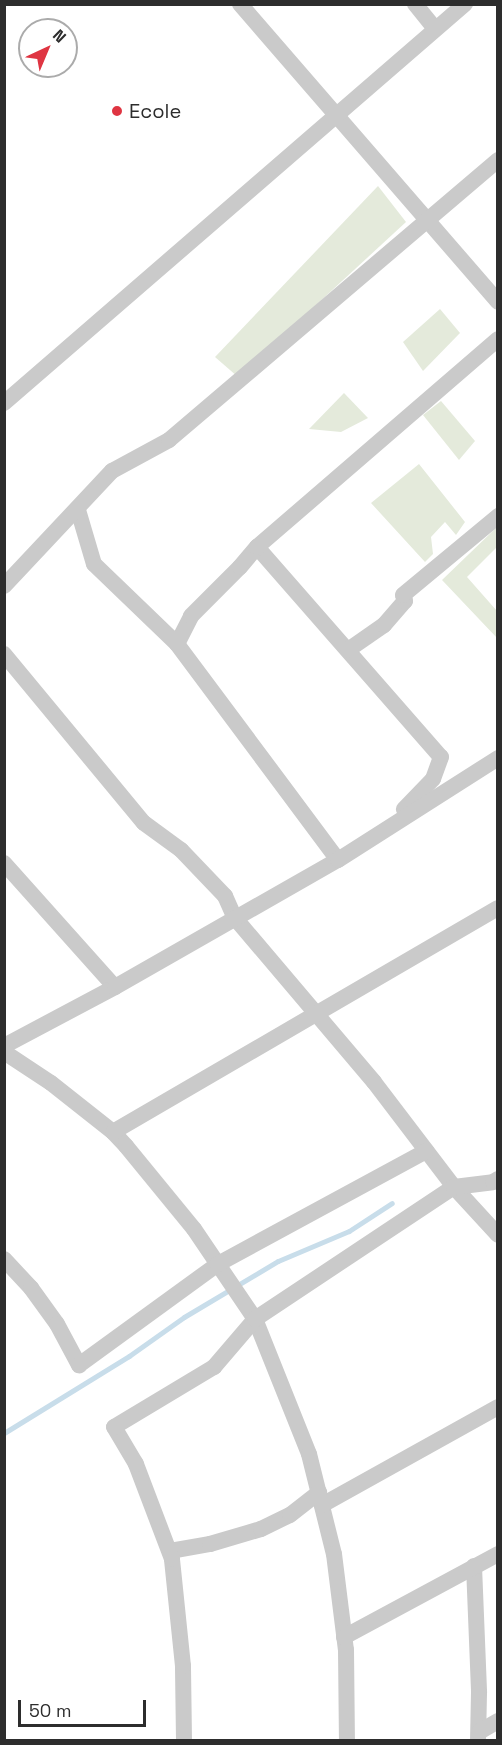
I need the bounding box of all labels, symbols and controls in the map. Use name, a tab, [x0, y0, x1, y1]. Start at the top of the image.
north arrow	[18, 18, 78, 78]
text: N	[48, 25, 71, 47]
place label: Ecole	[129, 99, 181, 123]
marker: Ecole	[110, 104, 124, 118]
scale bar	[21, 1688, 148, 1726]
text: 50 m	[29, 1699, 71, 1722]

